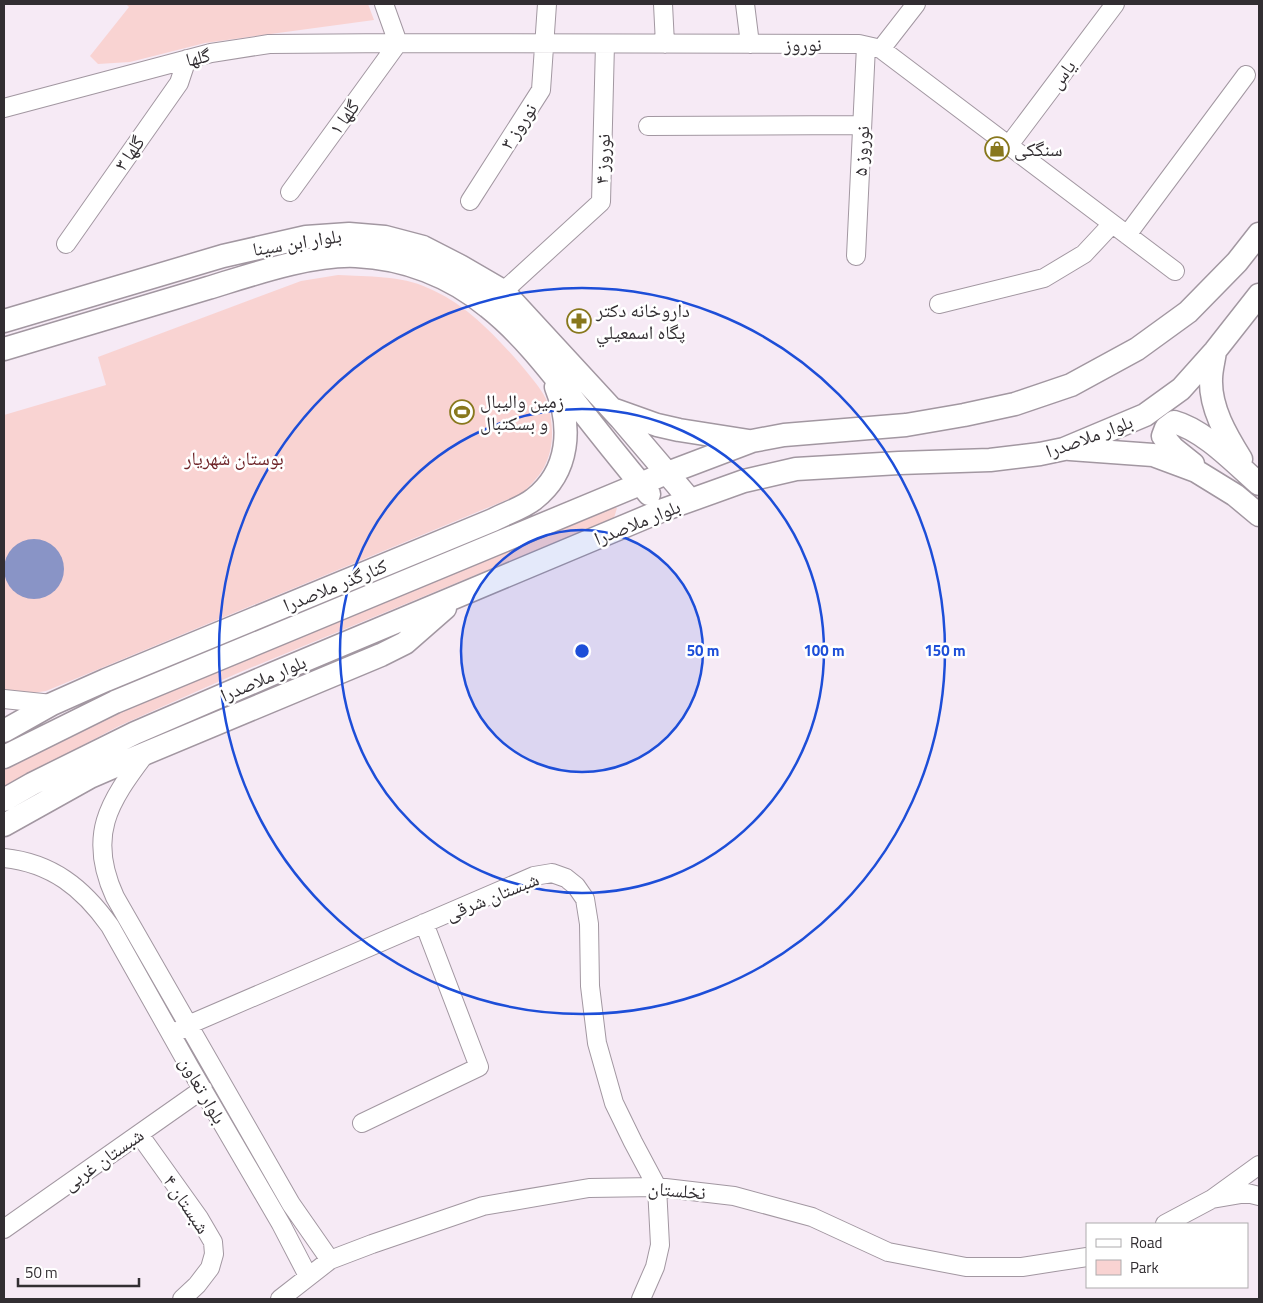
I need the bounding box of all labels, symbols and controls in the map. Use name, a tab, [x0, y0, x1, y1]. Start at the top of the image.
street label: نوروز	[783, 29, 822, 58]
street label: گلها	[183, 40, 213, 73]
street label: یاس	[1041, 53, 1082, 95]
street label: گلها ۱	[321, 93, 366, 140]
street label: نوروز ۳	[492, 97, 543, 155]
street label: نوروز ۵	[845, 125, 876, 177]
street label: گلها ۳	[106, 129, 151, 176]
street label: نوروز ۴	[586, 133, 617, 185]
place label: سنگکی	[1014, 134, 1063, 163]
shop icon: سنگکی	[984, 136, 1010, 162]
street label: بلوار ابن سینا	[250, 220, 343, 263]
place label: داروخانه دكتر پگاه اسمعيلي	[595, 295, 690, 348]
pharmacy icon: داروخانه دكتر پگاه اسمعيلي	[566, 308, 592, 334]
place label: زمین والیبال و بسکتبال	[480, 386, 564, 437]
sports icon: زمین والیبال و بسکتبال	[449, 399, 475, 425]
street label: بلوار ملاصدرا	[1041, 406, 1136, 465]
park label: بوستان شهریار	[183, 443, 284, 472]
street label: بلوار ملاصدرا	[589, 491, 684, 552]
street label: کنارگذر ملاصدرا	[278, 550, 391, 619]
text: 50 m	[687, 639, 719, 662]
text: 100 m	[803, 639, 845, 662]
text: 150 m	[924, 639, 966, 662]
centre of rings	[573, 642, 591, 660]
street label: بلوار ملاصدرا	[215, 646, 310, 709]
street label: شبستان شرقی	[441, 864, 543, 927]
street label: بلوار تعاون	[172, 1050, 234, 1129]
street label: شبستان غربی	[56, 1120, 149, 1197]
street label: شبستان ۴	[157, 1168, 218, 1239]
street label: نخلستان	[647, 1173, 707, 1206]
legend	[1086, 1223, 1248, 1288]
text: Road	[1130, 1231, 1162, 1254]
scale bar	[18, 1256, 139, 1288]
text: Park	[1130, 1256, 1159, 1279]
text: 50 m	[25, 1261, 58, 1284]

